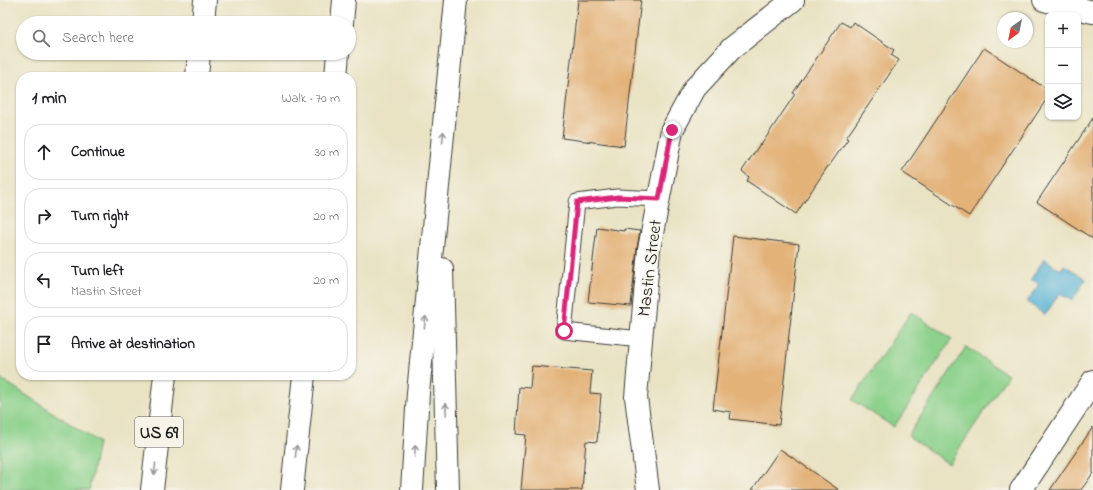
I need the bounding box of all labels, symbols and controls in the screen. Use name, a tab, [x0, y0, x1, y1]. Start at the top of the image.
north arrow	[997, 12, 1033, 48]
map controls	[1045, 12, 1081, 120]
button: +	[1045, 12, 1081, 48]
search box	[16, 16, 356, 60]
icon: search	[30, 27, 52, 49]
text: Search here	[62, 27, 134, 49]
button: −	[1045, 48, 1081, 84]
button: layers	[1045, 84, 1081, 120]
text: 1 min	[32, 86, 66, 111]
text: Walk · 70 m	[281, 89, 340, 108]
route end	[663, 121, 681, 139]
one-way arrow	[439, 131, 447, 144]
icon: ahead	[33, 141, 55, 163]
text: Continue	[71, 141, 125, 163]
text: 30 m	[315, 143, 339, 162]
icon: right	[33, 205, 55, 227]
text: Turn right	[71, 205, 129, 227]
text: 20 m	[314, 207, 339, 226]
street label: Mastin Street	[632, 218, 670, 318]
text: Turn left	[71, 260, 124, 282]
icon: left	[33, 269, 55, 291]
text: 20 m	[314, 271, 339, 290]
text: Mastin Street	[71, 282, 142, 301]
one-way arrow	[421, 315, 429, 328]
route start	[555, 322, 573, 340]
icon: arrive	[33, 333, 55, 355]
text: Arrive at destination	[71, 333, 195, 355]
one-way arrow	[442, 403, 450, 416]
road number: US 69	[135, 417, 183, 447]
one-way arrow	[292, 445, 300, 458]
one-way arrow	[411, 445, 418, 458]
one-way arrow	[151, 462, 158, 475]

